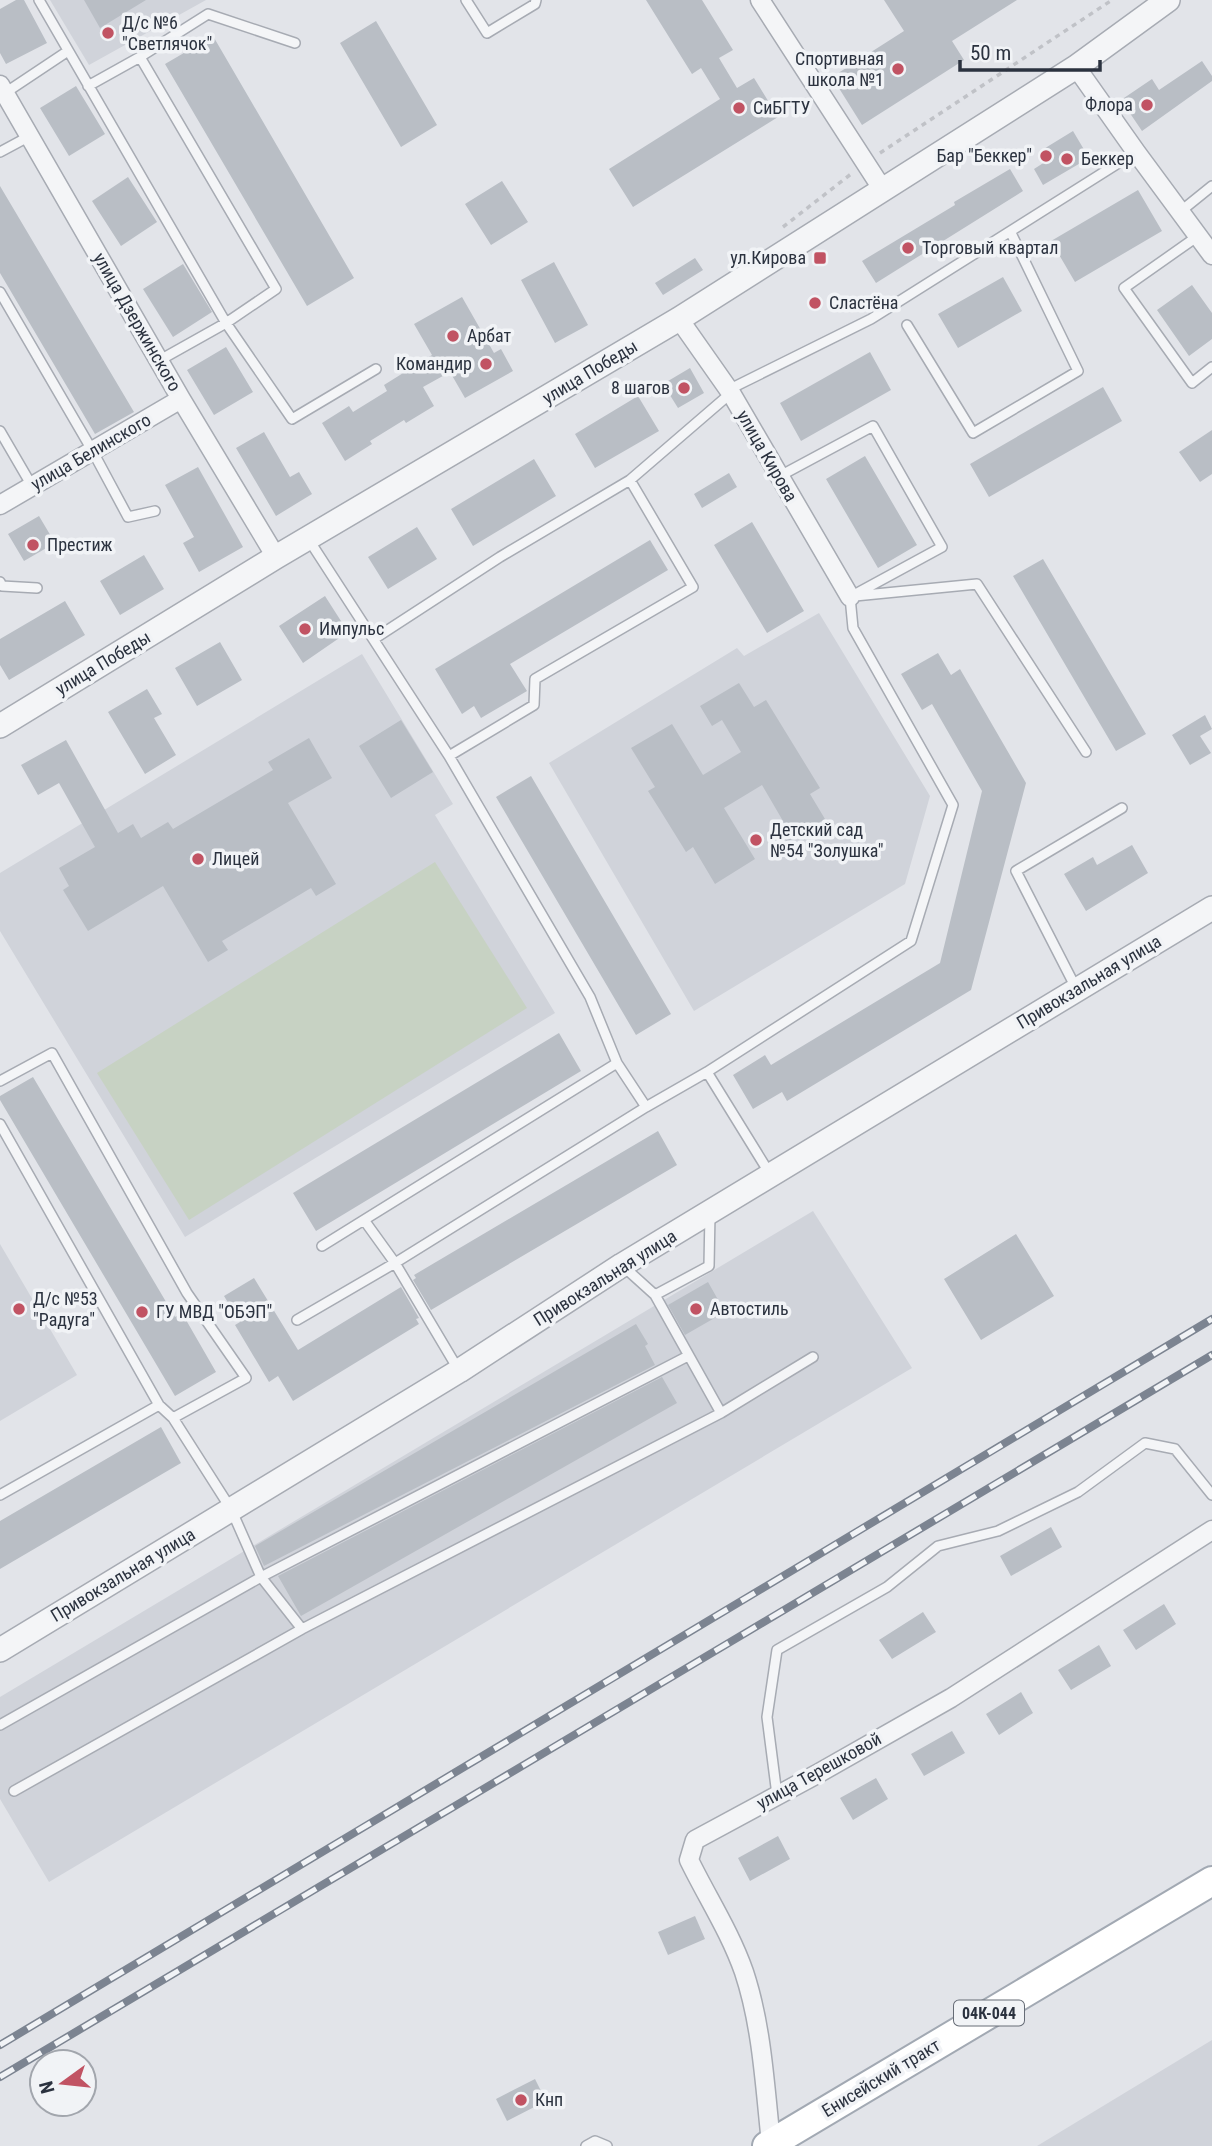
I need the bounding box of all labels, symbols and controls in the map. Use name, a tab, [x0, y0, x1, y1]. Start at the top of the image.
place label: Д/с №6 "Светлячок"	[122, 12, 212, 54]
marker: Д/с №6 "Светлячок"	[100, 25, 116, 41]
scale bar	[960, 28, 1100, 72]
text: 50 m	[970, 41, 1011, 65]
place label: Спортивная школа №1	[795, 48, 884, 90]
marker: Спортивная школа №1	[890, 61, 906, 77]
place label: Флора	[1085, 94, 1133, 115]
place label: СиБГТУ	[753, 97, 810, 118]
marker: Флора	[1139, 97, 1155, 113]
marker: СиБГТУ	[731, 100, 747, 116]
place label: Бар "Беккер"	[936, 145, 1032, 166]
marker: Бар "Беккер"	[1038, 148, 1054, 164]
place label: Беккер	[1081, 148, 1134, 169]
marker: Беккер	[1059, 151, 1075, 167]
place label: Торговый квартал	[922, 237, 1058, 258]
marker: Торговый квартал	[900, 240, 916, 256]
place label: ул.Кирова	[730, 247, 806, 268]
street label: улица Дзержинского	[89, 249, 186, 395]
marker: ул.Кирова	[812, 250, 828, 266]
place label: Сластёна	[829, 292, 899, 313]
marker: Сластёна	[807, 295, 823, 311]
place label: Арбат	[467, 325, 511, 346]
marker: Арбат	[445, 328, 461, 344]
street label: улица Победы	[538, 335, 641, 408]
place label: Командир	[396, 353, 472, 374]
marker: Командир	[478, 356, 494, 372]
place label: 8 шагов	[611, 377, 670, 398]
marker: 8 шагов	[676, 380, 692, 396]
street label: улица Кирова	[733, 406, 802, 505]
street label: улица Белинского	[27, 409, 154, 494]
place label: Престиж	[47, 534, 113, 555]
marker: Престиж	[25, 537, 41, 553]
place label: Импульс	[319, 618, 384, 639]
marker: Импульс	[297, 621, 313, 637]
street label: улица Победы	[51, 626, 154, 699]
place label: Детский сад №54 "Золушка"	[770, 819, 884, 861]
marker: Детский сад №54 "Золушка"	[748, 832, 764, 848]
place label: Лицей	[212, 848, 259, 869]
marker: Лицей	[190, 851, 206, 867]
street label: Привокзальная улица	[1013, 930, 1165, 1033]
street label: Привокзальная улица	[529, 1225, 680, 1330]
place label: Д/с №53 "Радуга"	[33, 1288, 98, 1330]
place label: Автостиль	[710, 1298, 789, 1319]
marker: Д/с №53 "Радуга"	[11, 1301, 27, 1317]
place label: ГУ МВД "ОБЭП"	[156, 1301, 272, 1322]
marker: Автостиль	[688, 1301, 704, 1317]
marker: ГУ МВД "ОБЭП"	[134, 1304, 150, 1320]
street label: Привокзальная улица	[47, 1523, 199, 1626]
street label: улица Терешковой	[753, 1728, 885, 1813]
road number: 04К-044	[954, 2000, 1024, 2025]
street label: Енисейский тракт	[818, 2034, 944, 2121]
north arrow	[28, 2048, 98, 2118]
text: N	[34, 2079, 60, 2096]
place label: Кнп	[535, 2089, 563, 2110]
marker: Кнп	[513, 2092, 529, 2108]

